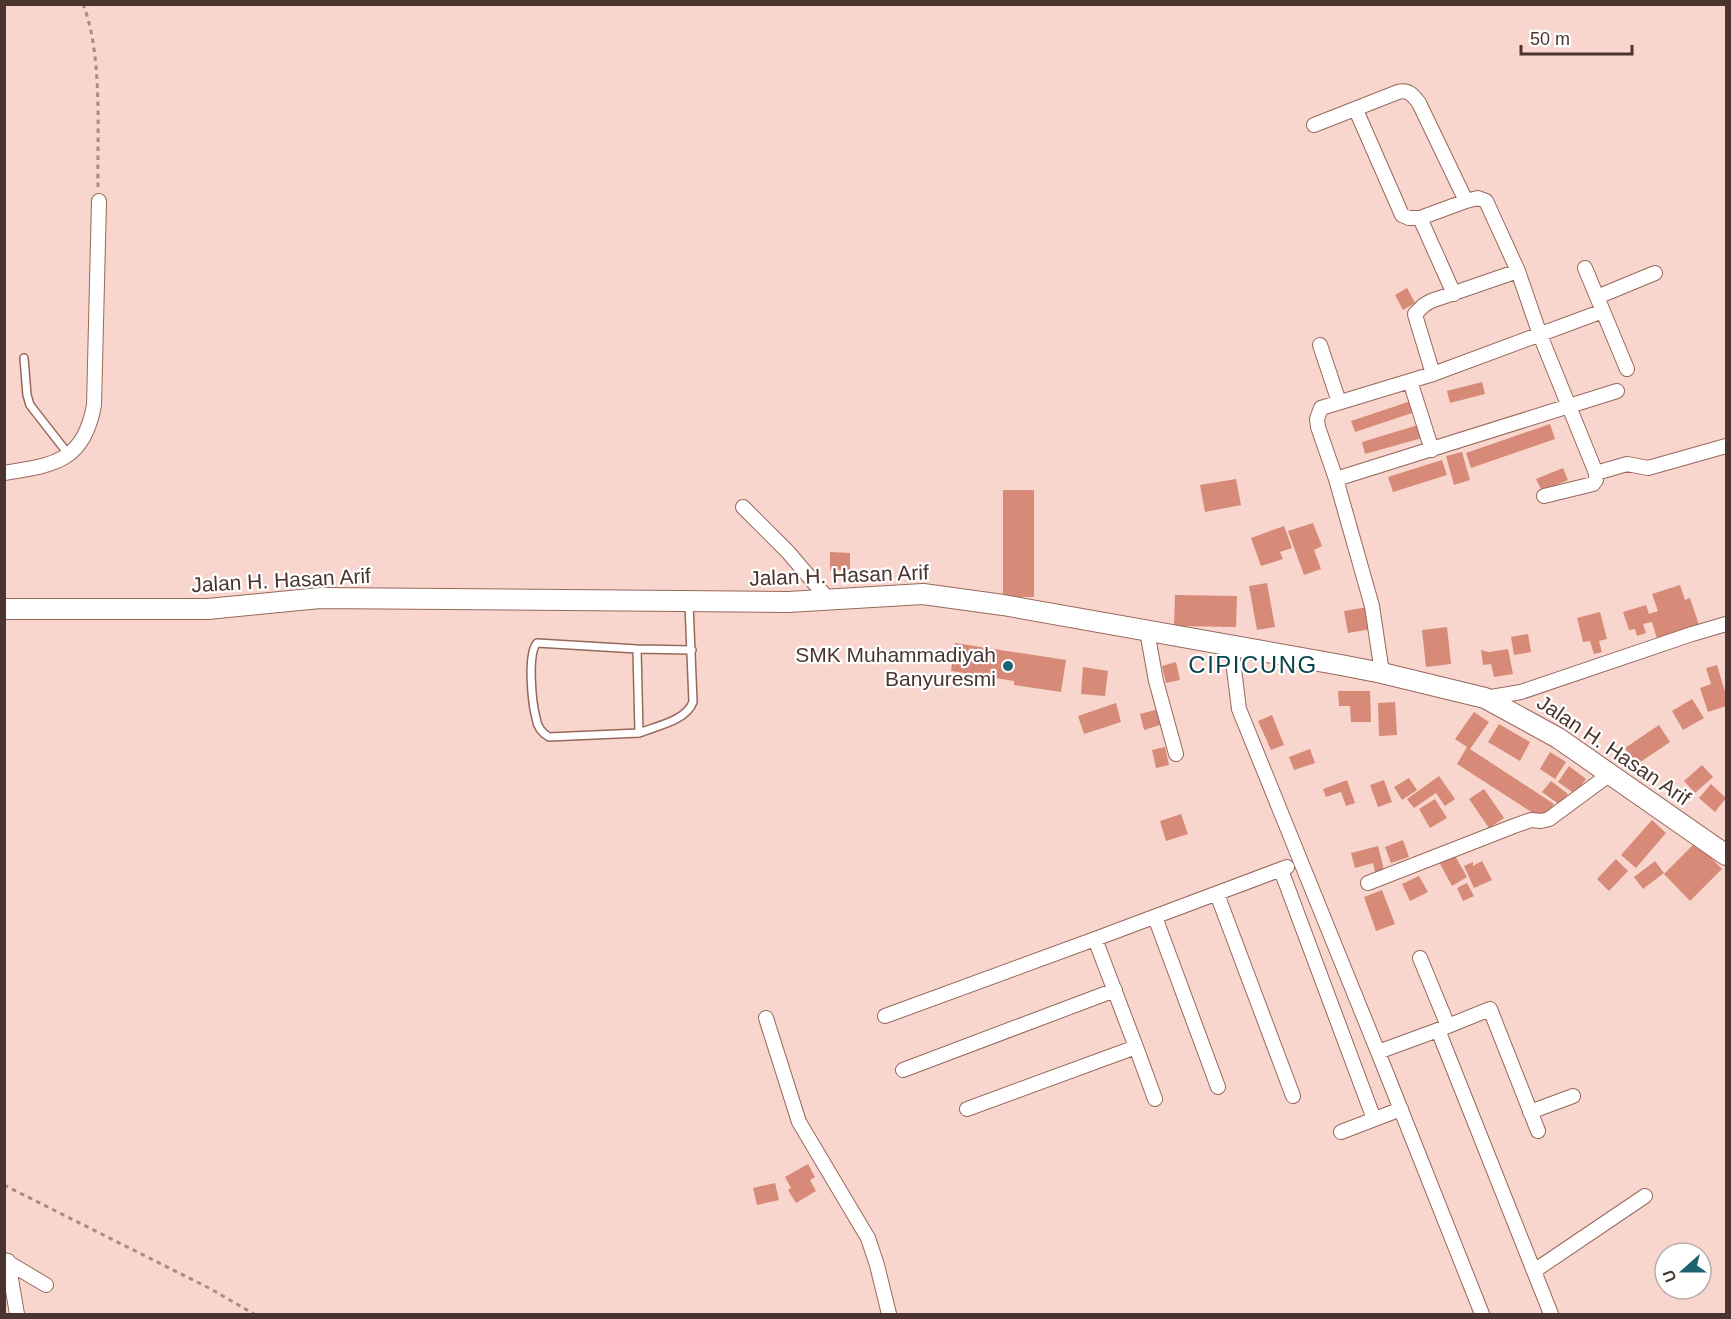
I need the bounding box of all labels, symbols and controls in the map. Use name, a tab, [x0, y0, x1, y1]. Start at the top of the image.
scale bar	[1521, 18, 1632, 56]
text: 50 m	[1530, 29, 1570, 49]
street label: Jalan H. Hasan Arif	[749, 560, 929, 590]
street label: Jalan H. Hasan Arif	[191, 564, 372, 596]
place label: SMK Muhammadiyah Banyuresmi	[795, 643, 996, 690]
district label: CIPICUNG	[1188, 651, 1318, 678]
marker: SMK Muhammadiyah Banyuresmi	[1001, 659, 1015, 673]
street label: Jalan H. Hasan Arif	[1533, 690, 1695, 810]
north arrow	[1653, 1241, 1713, 1301]
text: U	[1659, 1268, 1679, 1285]

